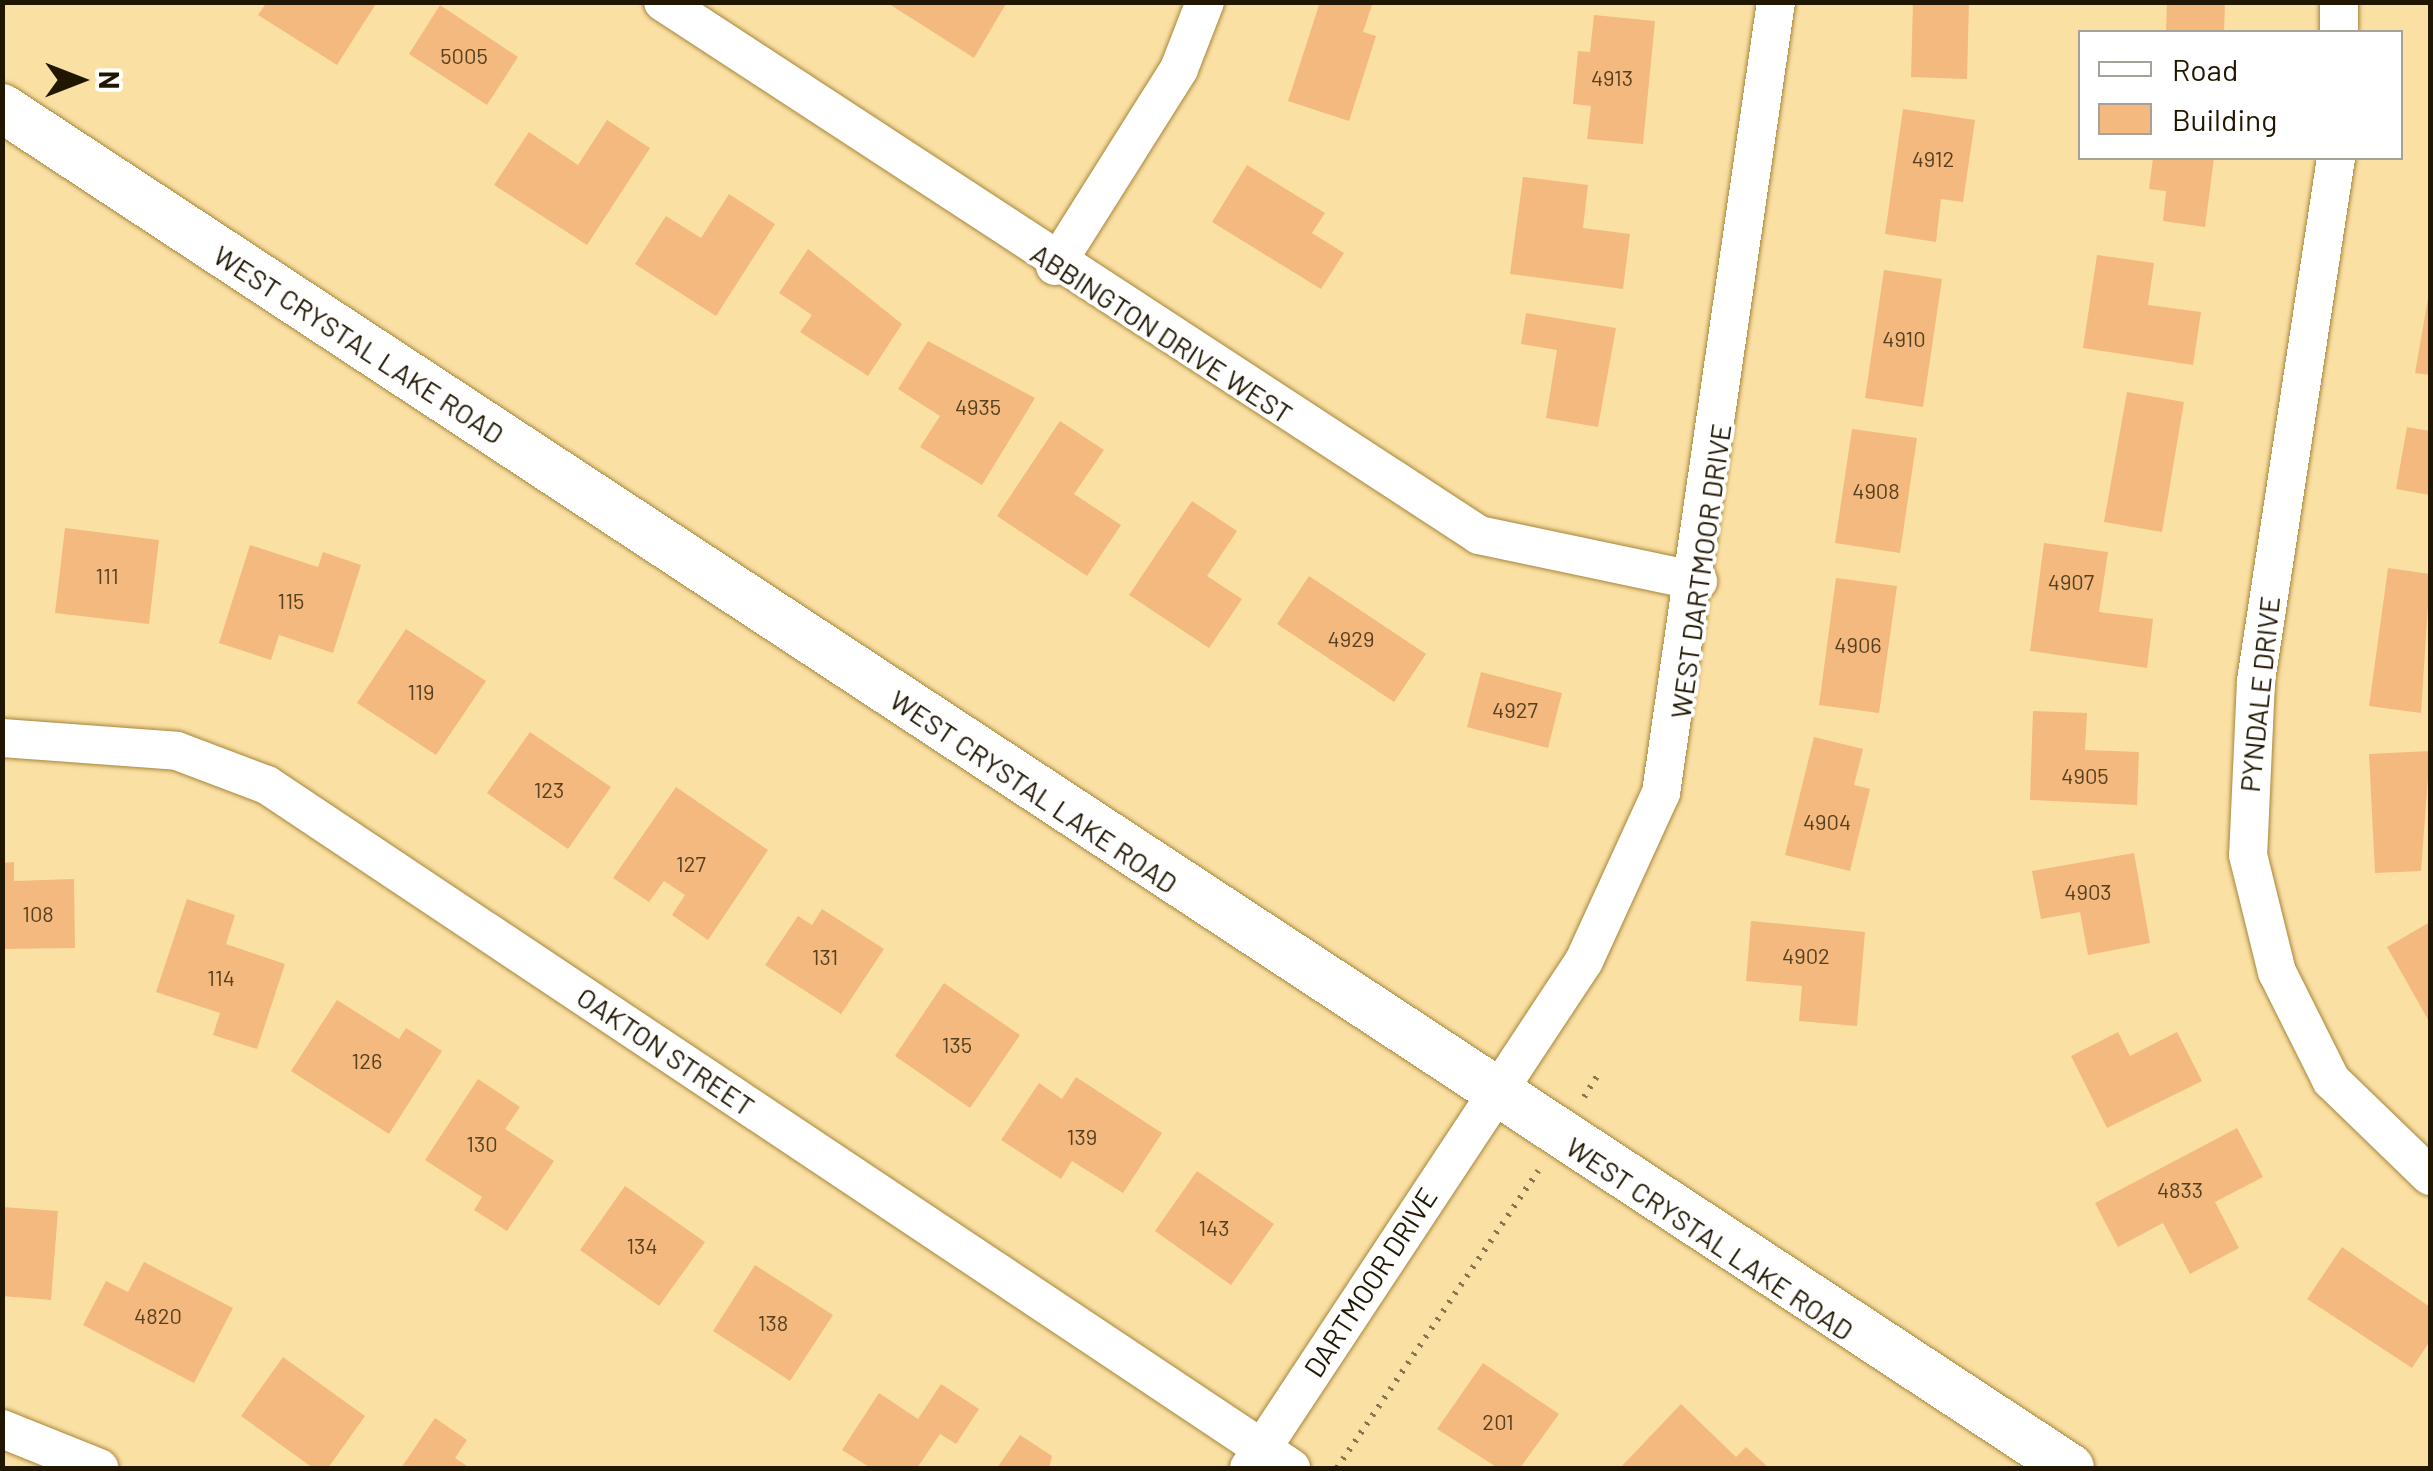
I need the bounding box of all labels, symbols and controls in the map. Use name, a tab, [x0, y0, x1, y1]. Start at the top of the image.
north arrow	[30, 30, 130, 130]
legend	[2078, 30, 2403, 160]
house number: 5005	[440, 43, 488, 69]
text: Road	[2172, 51, 2238, 87]
house number: 4913	[1591, 65, 1633, 91]
text: N	[93, 71, 127, 89]
text: Building	[2172, 101, 2277, 137]
house number: 4912	[1912, 146, 1954, 172]
street label: ABBINGTON DRIVE WEST	[1025, 236, 1299, 430]
street label: WEST CRYSTAL LAKE ROAD	[208, 238, 510, 450]
house number: 4910	[1882, 326, 1926, 352]
house number: 4935	[955, 394, 1001, 420]
street label: WEST DARTMOOR DRIVE	[1663, 421, 1737, 721]
house number: 4908	[1852, 478, 1900, 504]
house number: 111	[95, 563, 119, 589]
house number: 4907	[2048, 569, 2094, 595]
house number: 115	[278, 588, 304, 614]
street label: PYNDALE DRIVE	[2232, 594, 2286, 794]
house number: 4929	[1328, 626, 1374, 652]
house number: 4906	[1834, 632, 1882, 658]
house number: 119	[408, 679, 434, 705]
street label: WEST CRYSTAL LAKE ROAD	[884, 682, 1184, 900]
house number: 4927	[1492, 697, 1538, 723]
house number: 4905	[2061, 763, 2109, 789]
house number: 123	[534, 777, 564, 803]
house number: 4904	[1803, 809, 1851, 835]
house number: 127	[676, 851, 706, 877]
house number: 4903	[2064, 879, 2112, 905]
house number: 108	[22, 901, 54, 927]
house number: 4902	[1782, 943, 1830, 969]
house number: 131	[812, 944, 838, 970]
house number: 114	[207, 965, 235, 991]
street label: OAKTON STREET	[571, 979, 761, 1123]
house number: 135	[942, 1032, 972, 1058]
house number: 126	[352, 1048, 382, 1074]
house number: 139	[1067, 1124, 1097, 1150]
street label: WEST CRYSTAL LAKE ROAD	[1560, 1129, 1860, 1347]
house number: 130	[466, 1131, 498, 1157]
house number: 4833	[2157, 1177, 2203, 1203]
street label: DARTMOOR DRIVE	[1296, 1181, 1444, 1383]
house number: 143	[1198, 1215, 1230, 1241]
house number: 134	[626, 1233, 658, 1259]
house number: 4820	[134, 1303, 182, 1329]
house number: 138	[758, 1310, 788, 1336]
house number: 201	[1482, 1409, 1514, 1435]

